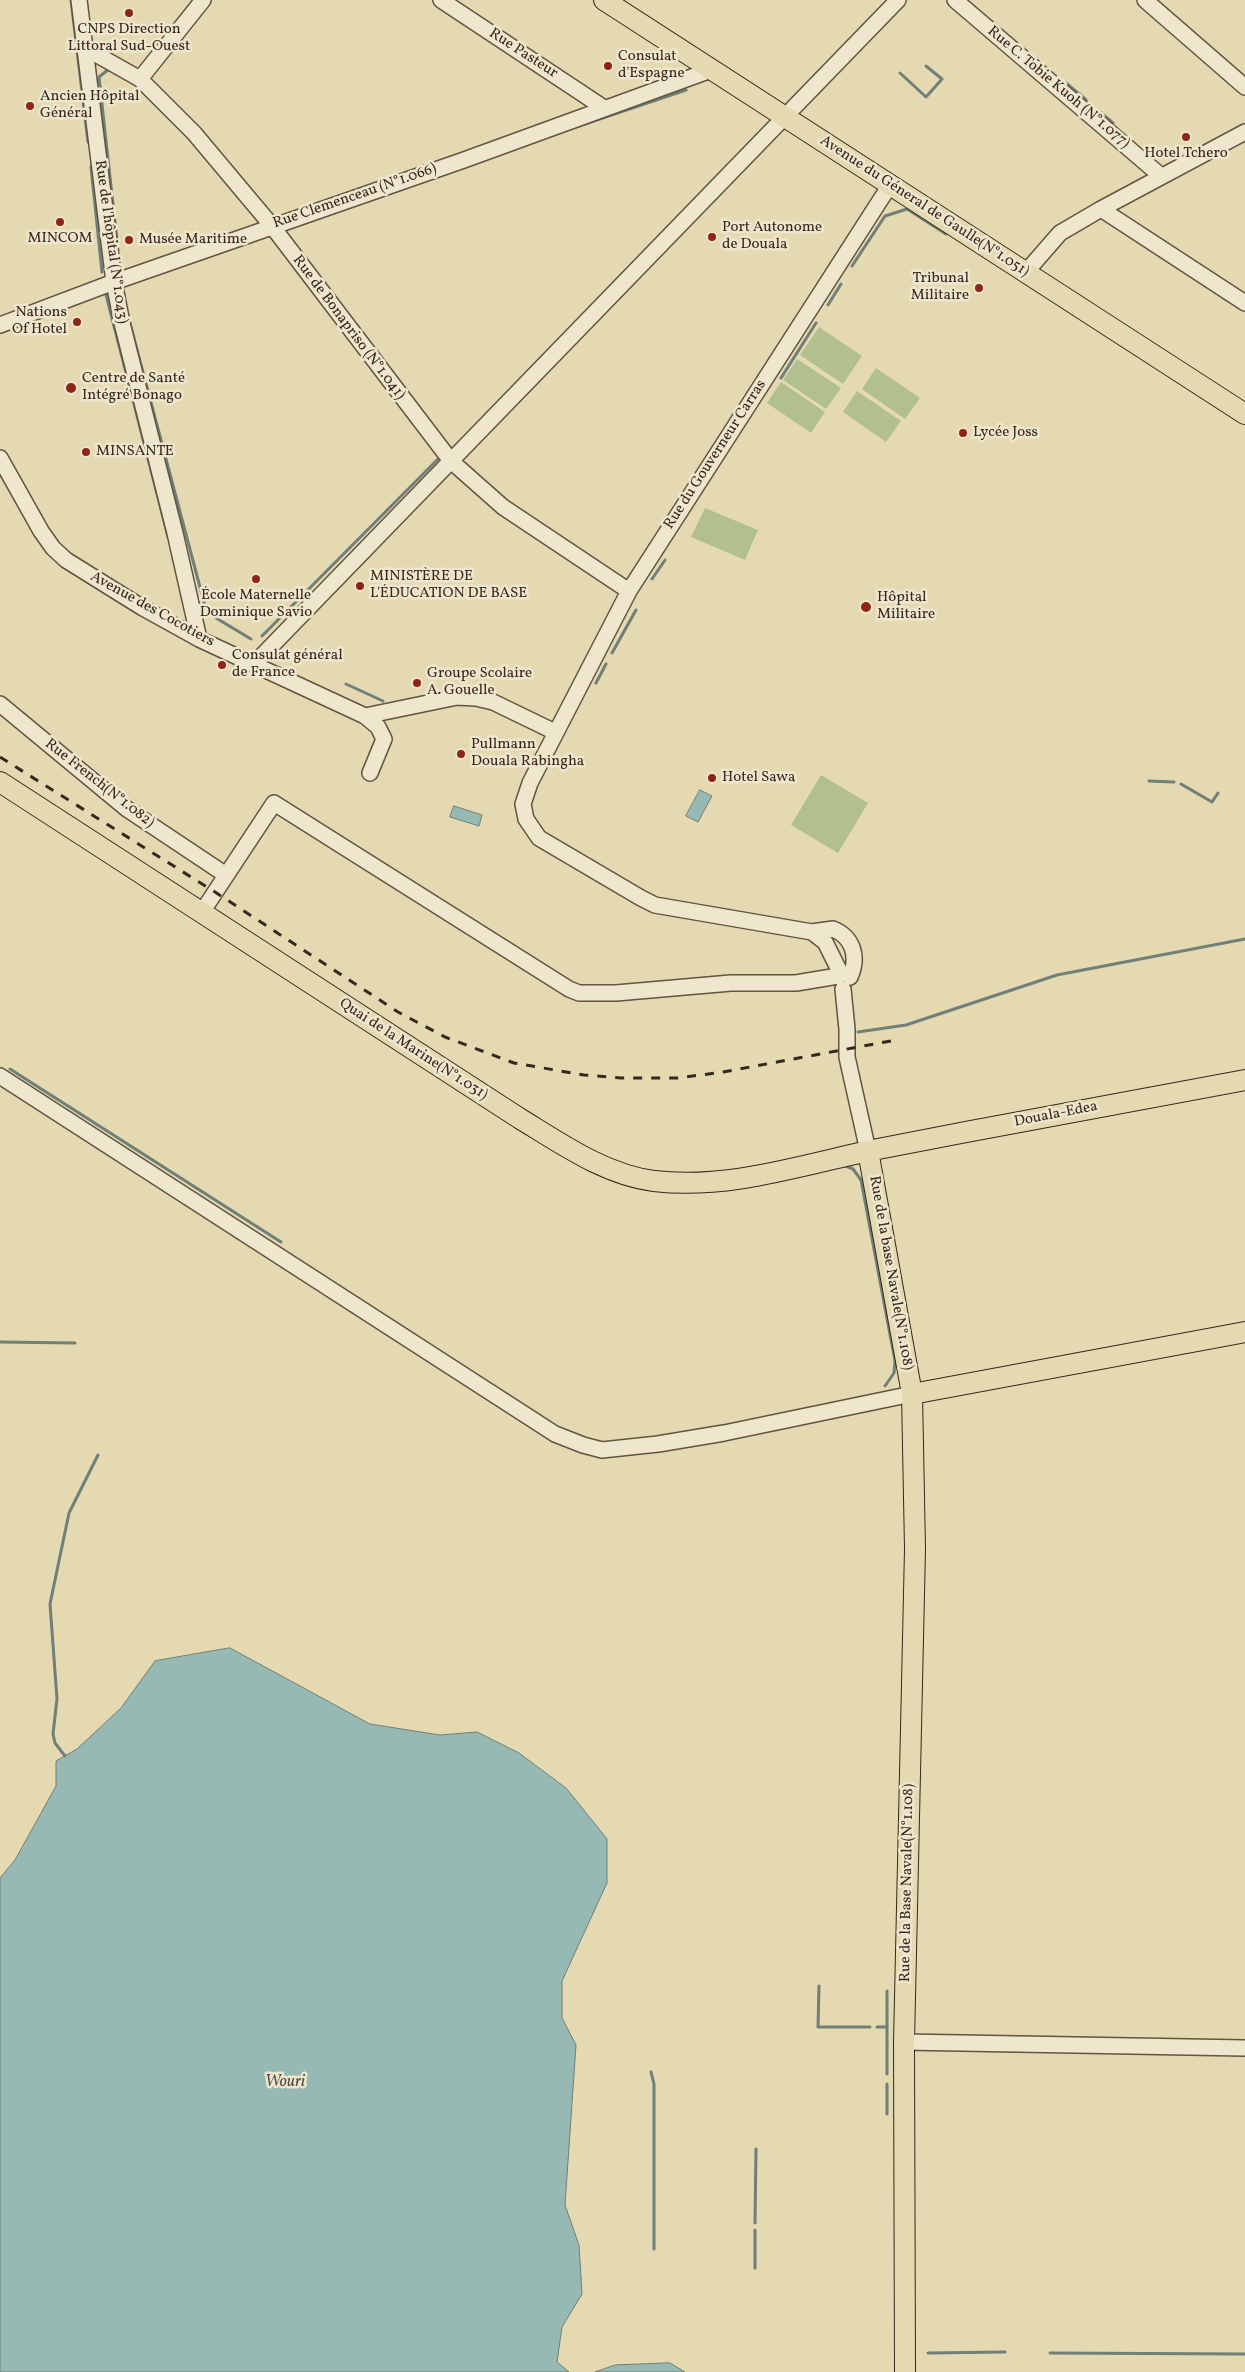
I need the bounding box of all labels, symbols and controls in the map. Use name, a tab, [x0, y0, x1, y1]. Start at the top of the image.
marker: CNPS Direction Littoral Sud-Ouest	[123, 7, 135, 19]
place label: CNPS Direction Littoral Sud-Ouest	[68, 21, 190, 56]
street label: Rue C. Tobie Kuoh (N°1.077)	[983, 23, 1133, 153]
street label: Rue Pasteur	[485, 25, 561, 83]
place label: Consulat d'Espagne	[618, 48, 685, 83]
marker: Consulat d'Espagne	[602, 60, 614, 72]
place label: Ancien Hôpital Général	[40, 88, 139, 123]
marker: Ancien Hôpital Général	[24, 100, 36, 112]
marker: Hotel Tchero	[1180, 131, 1192, 143]
street label: Avenue du Géneral de Gaulle(N°1.051)	[816, 133, 1032, 281]
place label: Hotel Tchero	[1144, 145, 1228, 163]
street label: Rue de l'hôpital (N°1.043)	[90, 159, 130, 325]
street label: Rue Clemenceau (N°1.066)	[271, 161, 439, 233]
marker: MINCOM	[54, 216, 66, 228]
place label: Port Autonome de Douala	[722, 219, 822, 254]
place label: MINCOM	[28, 230, 92, 248]
place label: Musée Maritime	[139, 231, 247, 249]
marker: Port Autonome de Douala	[706, 231, 718, 243]
marker: Musée Maritime	[123, 234, 135, 246]
street label: Rue de Bonapriso (N°1.041)	[288, 252, 408, 404]
place label: Tribunal Militaire	[911, 270, 969, 305]
marker: Tribunal Militaire	[973, 282, 985, 294]
place label: Nations Of Hotel	[12, 304, 67, 339]
marker: Nations Of Hotel	[71, 316, 83, 328]
place label: Centre de Santé Intégré Bonago	[82, 370, 185, 405]
street label: Rue du Gouverneur Carras	[661, 377, 771, 533]
marker: Centre de Santé Intégré Bonago	[64, 381, 78, 395]
place label: Lycée Joss	[973, 424, 1038, 442]
marker: Lycée Joss	[957, 427, 969, 439]
place label: MINSANTE	[96, 443, 174, 461]
marker: MINSANTE	[80, 446, 92, 458]
street label: Avenue des Cocotiers	[87, 568, 217, 652]
place label: MINISTÈRE DE L'ÉDUCATION DE BASE	[370, 568, 527, 603]
marker: École Maternelle Dominique Savio	[250, 573, 262, 585]
marker: MINISTÈRE DE L'ÉDUCATION DE BASE	[354, 580, 366, 592]
place label: École Maternelle Dominique Savio	[200, 587, 312, 622]
place label: Hôpital Militaire	[877, 589, 935, 624]
marker: Hôpital Militaire	[859, 600, 873, 614]
place label: Consulat général de France	[232, 647, 343, 682]
marker: Consulat général de France	[216, 659, 228, 671]
place label: Groupe Scolaire A. Gouelle	[427, 665, 532, 700]
marker: Groupe Scolaire A. Gouelle	[411, 677, 423, 689]
street label: Rue French(N°1.082)	[41, 736, 157, 832]
place label: Pullmann Douala Rabingha	[471, 736, 584, 771]
marker: Pullmann Douala Rabingha	[455, 748, 467, 760]
place label: Hotel Sawa	[722, 769, 795, 787]
marker: Hotel Sawa	[706, 772, 718, 784]
street label: Quai de la Marine(N°1.031)	[335, 995, 491, 1105]
street label: Douala-Edea	[1013, 1098, 1099, 1132]
street label: Rue de la base Navale(N°1.108)	[864, 1174, 916, 1372]
street label: Rue de la Base Navale(N°1.108)	[897, 1784, 919, 1982]
water label: Wouri	[265, 2073, 305, 2093]

